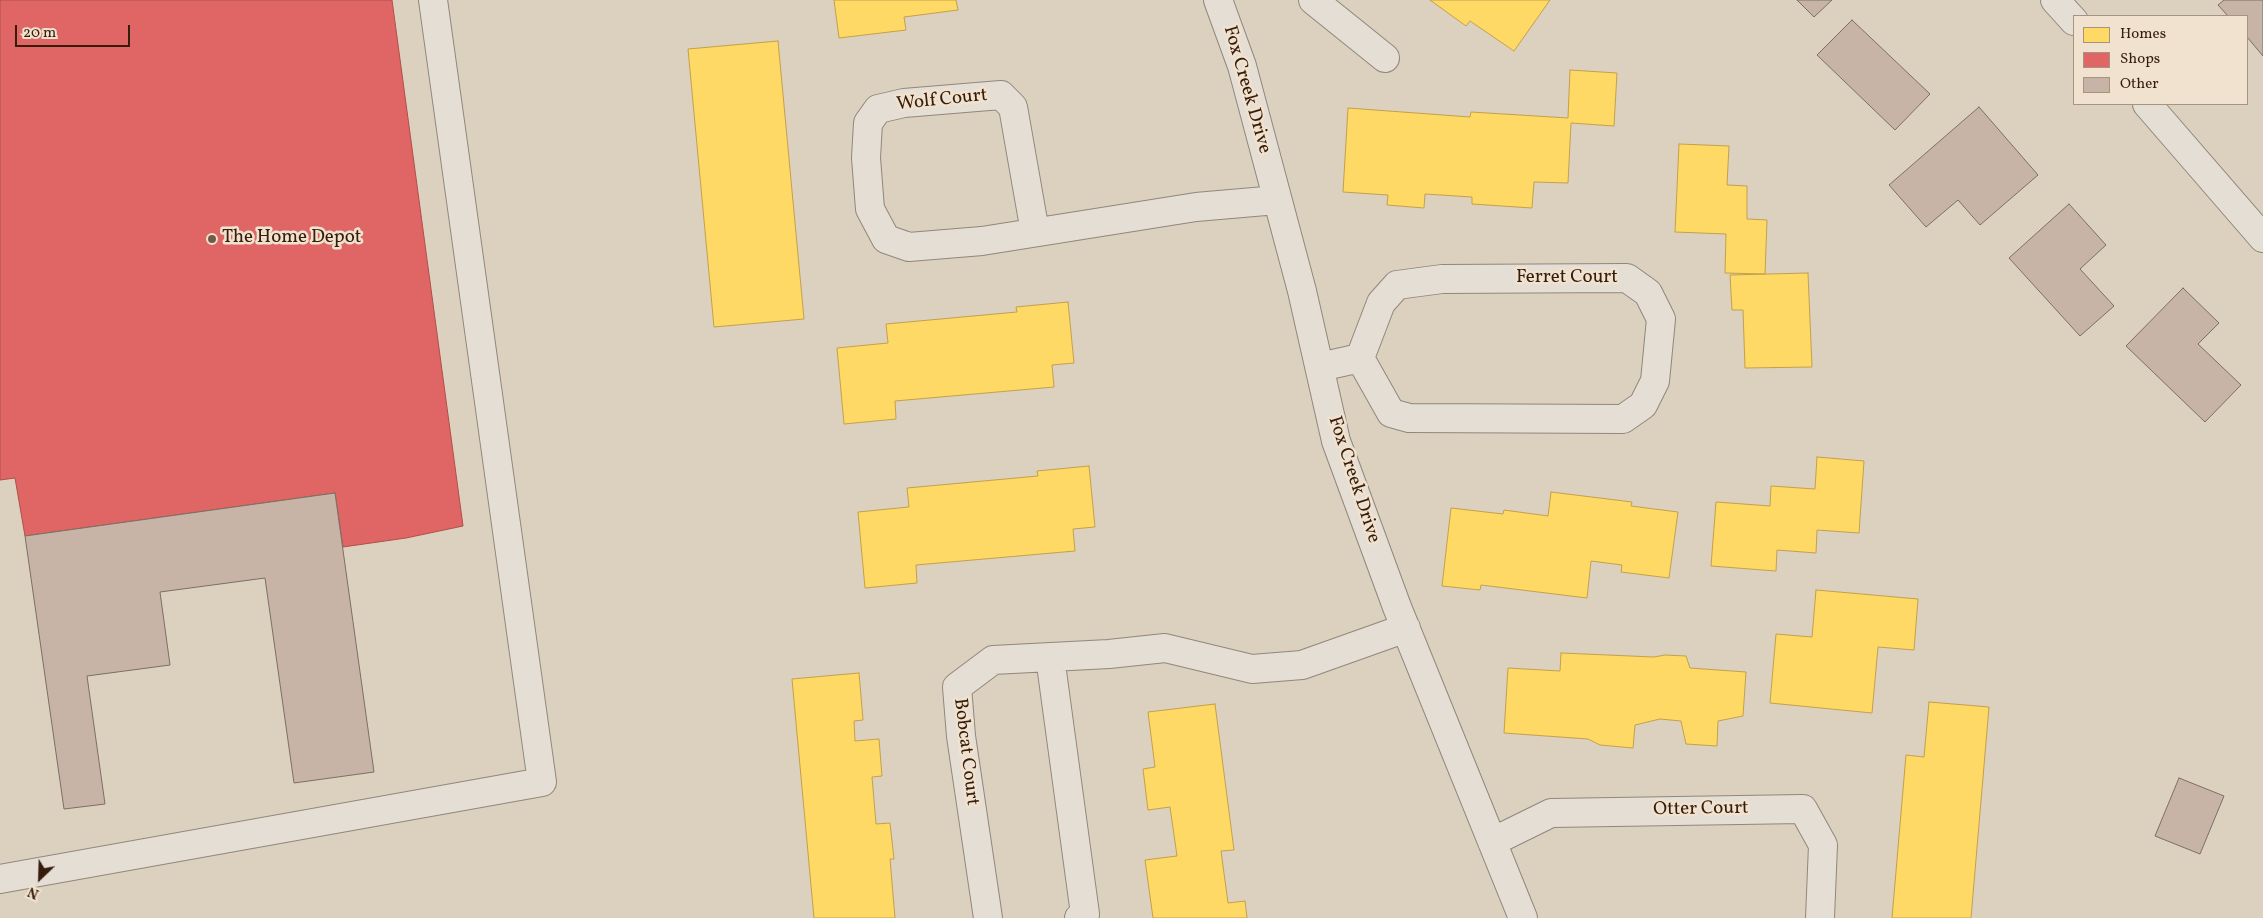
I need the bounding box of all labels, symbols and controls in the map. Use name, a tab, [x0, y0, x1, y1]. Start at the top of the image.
scale bar	[18, 15, 132, 47]
legend	[2073, 15, 2248, 105]
text: 20 m	[23, 23, 56, 44]
street label: Fox Creek Drive	[1217, 23, 1275, 157]
text: Homes	[2120, 24, 2166, 45]
text: Shops	[2120, 49, 2160, 70]
text: Other	[2120, 74, 2159, 95]
street label: Wolf Court	[895, 85, 989, 117]
place label: The Home Depot	[222, 228, 361, 250]
marker: The Home Depot	[206, 233, 218, 245]
street label: Ferret Court	[1516, 268, 1618, 290]
street label: Fox Creek Drive	[1322, 414, 1384, 546]
street label: Bobcat Court	[947, 697, 983, 807]
street label: Otter Court	[1653, 798, 1749, 822]
north arrow	[15, 853, 65, 903]
text: N	[25, 881, 42, 903]

